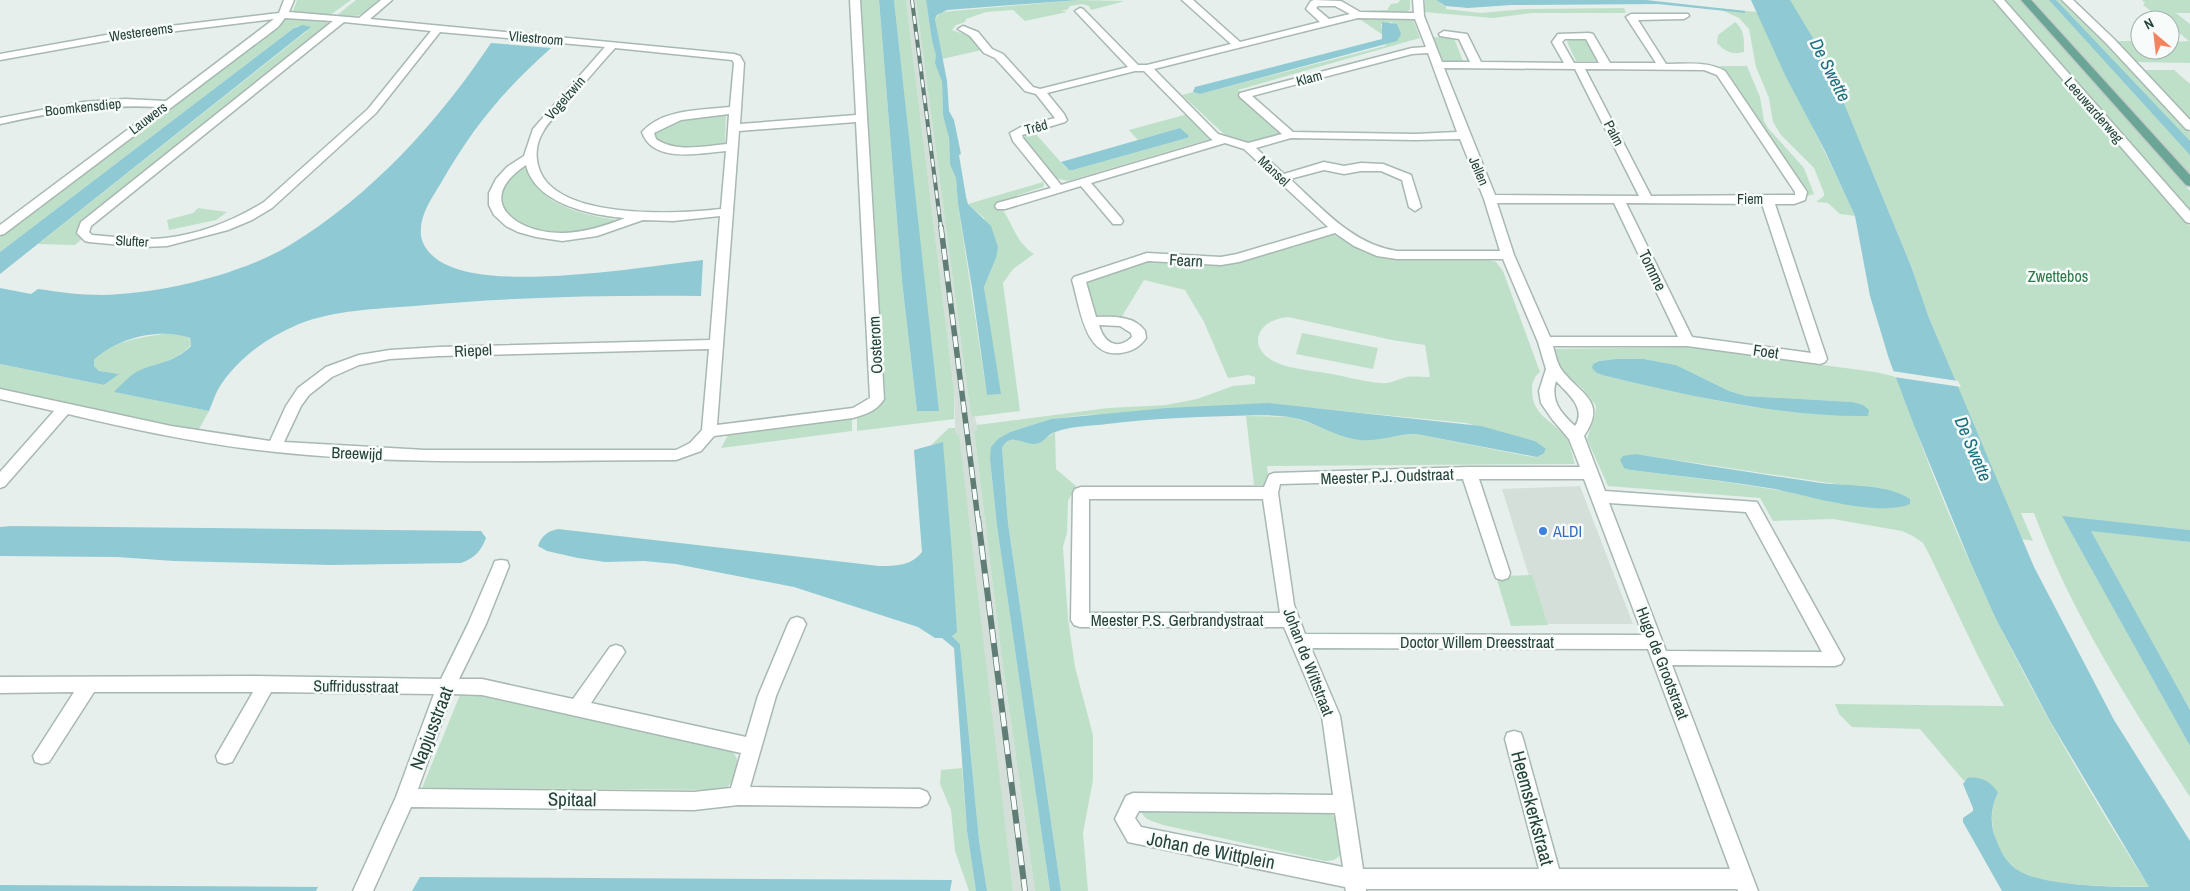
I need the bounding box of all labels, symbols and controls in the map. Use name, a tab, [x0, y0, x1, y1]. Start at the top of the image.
north arrow	[2130, 10, 2180, 60]
text: N	[2141, 14, 2157, 33]
street label: Westereems	[108, 19, 174, 45]
street label: Vliestroom	[508, 27, 564, 49]
water label: De Swette	[1804, 34, 1857, 106]
street label: Klam	[1294, 66, 1324, 90]
street label: Vogelzwin	[541, 72, 589, 124]
street label: Leeuwarderweg	[2060, 73, 2128, 147]
street label: Boomkensdiep	[44, 94, 122, 120]
street label: Lauwers	[125, 98, 171, 138]
street label: Trêd	[1022, 115, 1050, 139]
street label: Palm	[1600, 117, 1628, 149]
street label: Mansel	[1254, 152, 1294, 190]
street label: Jellen	[1465, 154, 1493, 188]
street label: Fiem	[1737, 190, 1763, 208]
street label: Slufter	[115, 231, 149, 251]
street label: Tomme	[1634, 246, 1672, 294]
street label: Fearn	[1169, 248, 1203, 272]
park label: Zwettebos	[2028, 265, 2088, 287]
street label: Oosterom	[863, 316, 887, 374]
street label: Riepel	[453, 338, 493, 362]
street label: Foet	[1752, 338, 1781, 364]
water label: De Swette	[1949, 413, 1998, 485]
street label: Breewijd	[331, 441, 383, 465]
street label: Meester P.J. Oudstraat	[1320, 463, 1454, 489]
place label: ALDI	[1552, 520, 1582, 542]
marker: ALDI	[1537, 525, 1549, 537]
street label: Hugo de Grootstraat	[1631, 604, 1695, 723]
street label: Johan de Wittstraat	[1278, 605, 1340, 719]
street label: Meester P.S. Gerbrandystraat	[1091, 609, 1264, 631]
street label: Doctor Willem Dreesstraat	[1400, 631, 1554, 653]
street label: Suffridusstraat	[313, 674, 399, 698]
street label: Napjusstraat	[403, 682, 459, 773]
street label: Heemskerkstraat	[1505, 748, 1561, 869]
street label: Spitaal	[548, 786, 596, 812]
street label: Johan de Wittplein	[1145, 825, 1277, 875]

